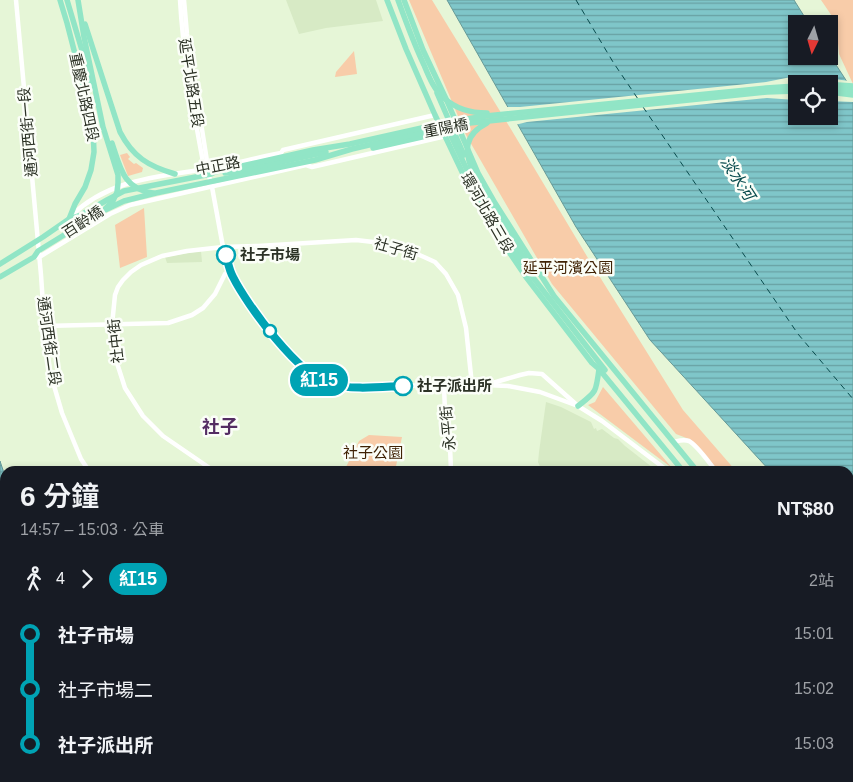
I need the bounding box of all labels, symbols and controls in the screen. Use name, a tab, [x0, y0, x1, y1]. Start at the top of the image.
north arrow	[788, 15, 838, 65]
map controls	[788, 15, 838, 125]
street label: 延平北路五段	[176, 37, 207, 129]
street label: 重慶北路四段	[67, 51, 102, 143]
button: locate	[788, 75, 838, 125]
street label: 通河西街一段	[15, 86, 40, 178]
street label: 重陽橋	[422, 115, 470, 140]
street label: 中正路	[194, 153, 242, 178]
water label: 淡水河	[717, 154, 759, 206]
street label: 環河北路三段	[458, 170, 517, 256]
street label: 百齡橋	[59, 202, 106, 241]
street label: 社子街	[372, 234, 420, 263]
marker: 社子市場	[216, 245, 236, 265]
place label: 社子市場	[240, 246, 300, 263]
park label: 延平河濱公園	[523, 259, 613, 276]
street label: 通河西街二段	[35, 295, 64, 387]
street label: 社中街	[105, 318, 126, 364]
unlabelled marker	[263, 324, 277, 338]
line badge: 紅15	[290, 364, 348, 396]
text: 紅15	[300, 370, 338, 390]
marker: 社子派出所	[393, 376, 413, 396]
place label: 社子派出所	[417, 377, 492, 394]
street label: 永平街	[437, 405, 458, 451]
district label: 社子	[202, 417, 238, 437]
park label: 社子公園	[343, 444, 403, 461]
text: 6 分鐘	[20, 481, 99, 512]
text: NT$80	[777, 498, 834, 519]
text: 14:57 – 15:03 · 公車	[20, 521, 164, 538]
icon: walk	[20, 565, 48, 593]
icon: forward	[73, 565, 101, 593]
text: 紅15	[119, 569, 157, 589]
text: 4	[56, 570, 65, 587]
text: 2站	[809, 572, 834, 589]
text: 社子市場	[58, 625, 134, 646]
text: 15:01	[794, 625, 834, 642]
text: 社子市場二	[58, 680, 153, 701]
text: 15:02	[794, 680, 834, 697]
text: 社子派出所	[58, 735, 153, 756]
text: 15:03	[794, 735, 834, 752]

